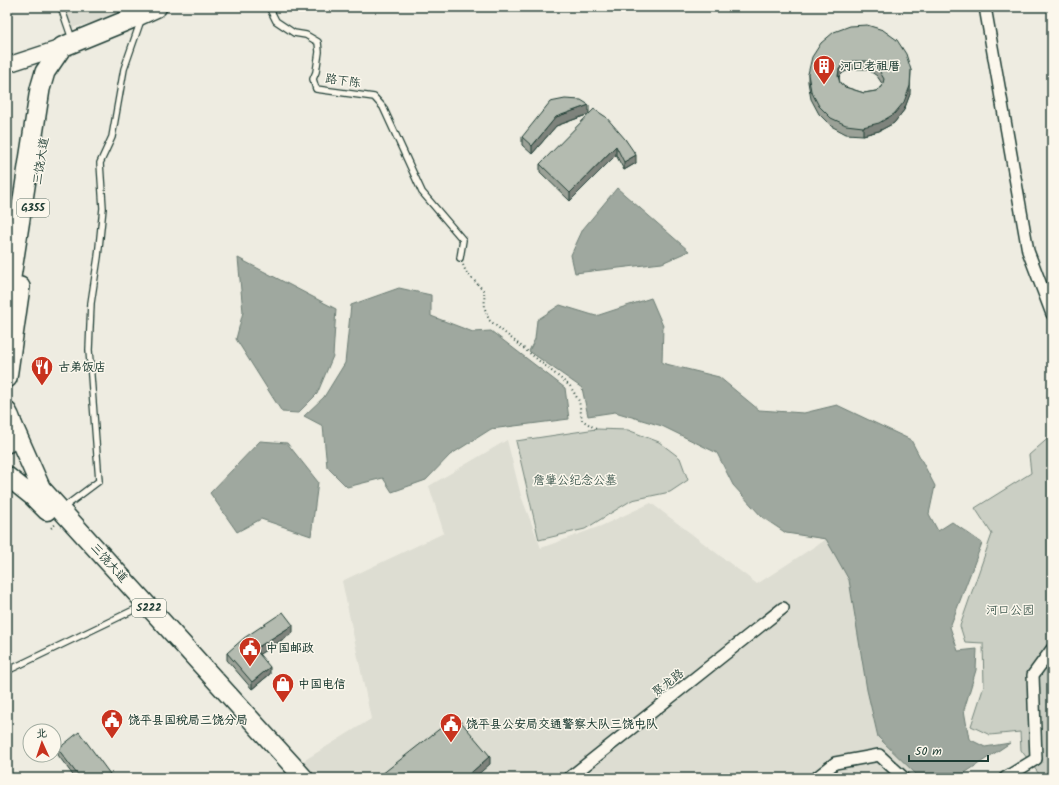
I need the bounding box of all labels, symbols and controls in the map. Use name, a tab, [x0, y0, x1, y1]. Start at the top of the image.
building icon: 河口老祖厝	[811, 53, 837, 86]
place label: 河口老祖厝	[840, 57, 900, 76]
street label: 路下陈	[324, 69, 362, 93]
street label: 三饶大道	[28, 136, 54, 186]
road number: G355	[17, 199, 49, 217]
restaurant icon: 古弟饭店	[29, 354, 55, 387]
place label: 古弟饭店	[58, 358, 106, 377]
park label: 詹肇公纪念公墓	[533, 471, 617, 490]
street label: 三饶大道	[86, 539, 132, 587]
road number: S222	[132, 599, 166, 617]
park label: 河口公园	[986, 601, 1034, 620]
public building icon: 中国邮政	[237, 635, 263, 668]
place label: 中国邮政	[266, 639, 314, 658]
street label: 聚龙路	[648, 664, 688, 702]
shop icon: 中国电信	[270, 671, 296, 704]
place label: 中国电信	[298, 675, 346, 694]
public building icon: 饶平县国税局三饶分局	[99, 707, 125, 740]
place label: 饶平县国税局三饶分局	[128, 711, 248, 730]
public building icon: 饶平县公安局交通警察大队三饶中队	[438, 711, 464, 744]
place label: 饶平县公安局交通警察大队三饶中队	[466, 715, 658, 734]
north arrow	[22, 723, 62, 763]
text: 北	[36, 725, 47, 743]
scale bar	[909, 737, 988, 763]
text: 50 m	[915, 742, 942, 761]

